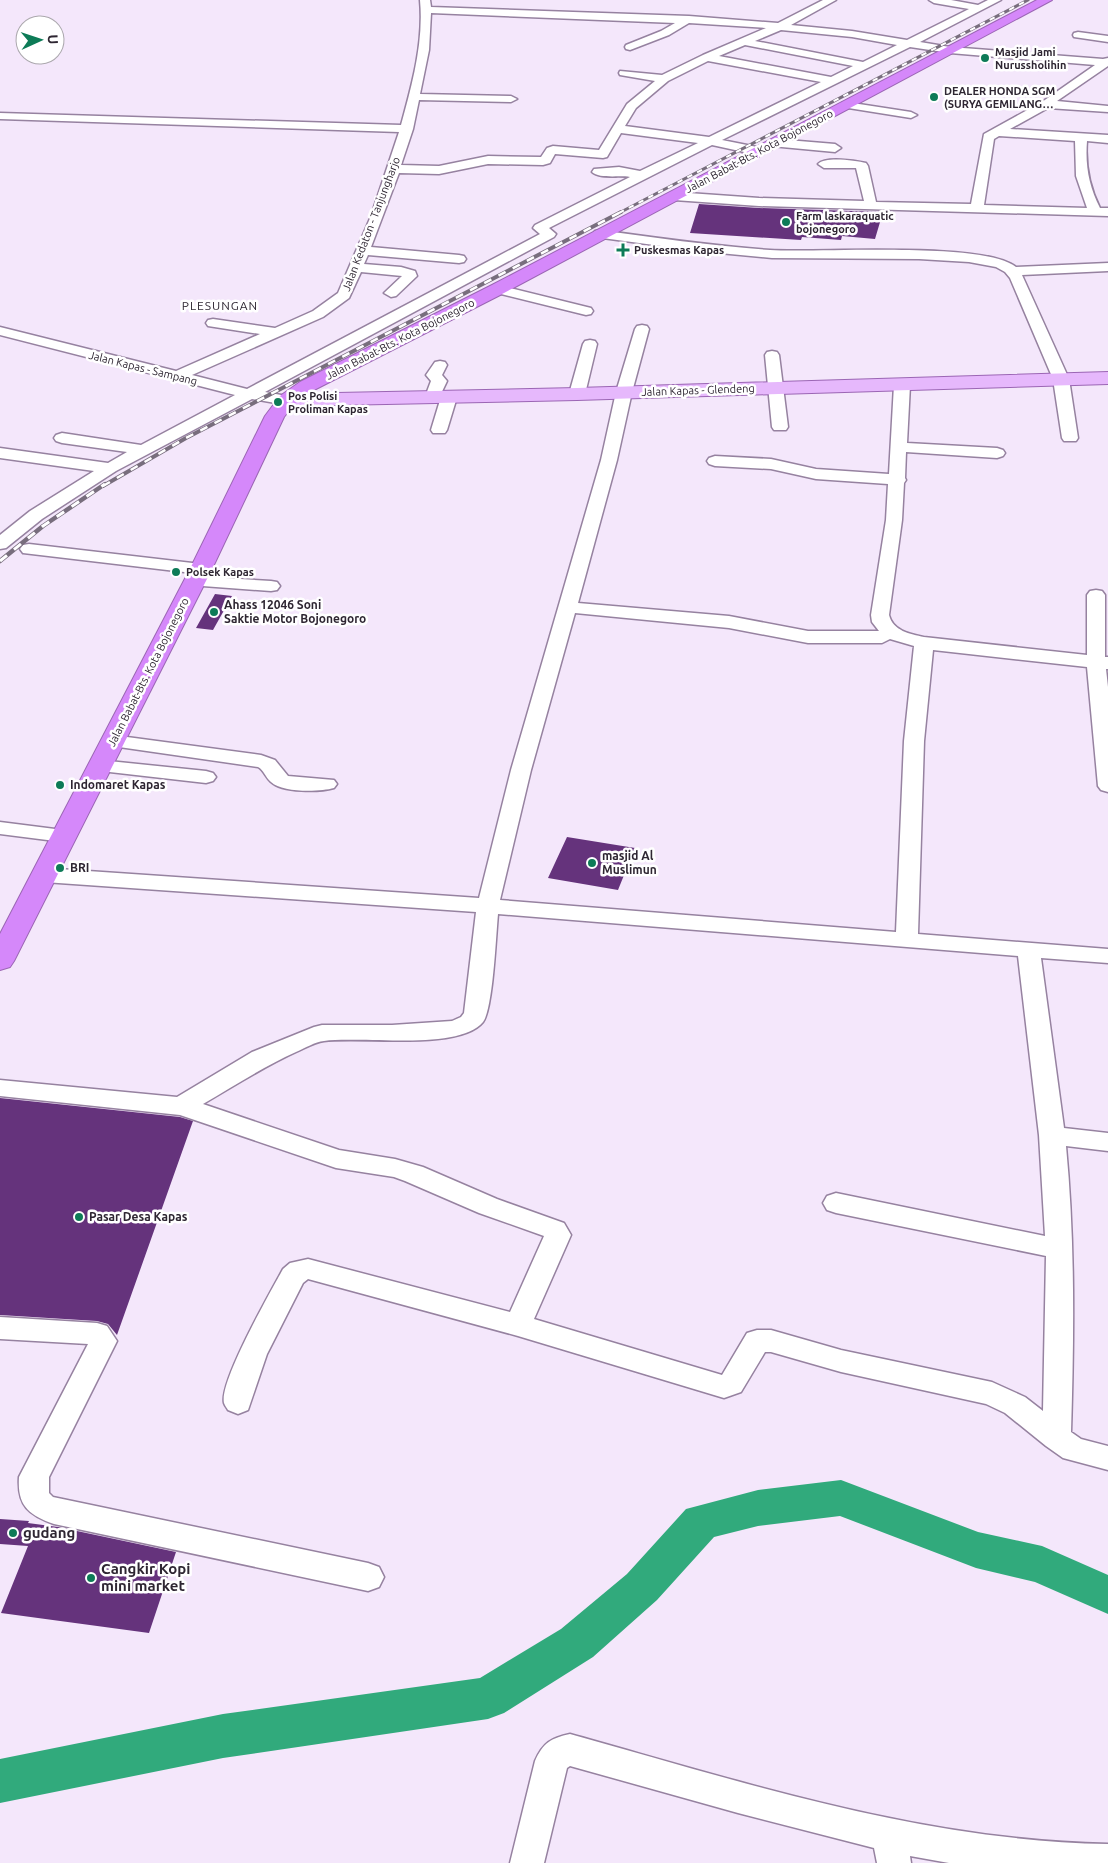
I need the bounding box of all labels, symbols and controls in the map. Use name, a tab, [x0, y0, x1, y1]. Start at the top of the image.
north arrow	[15, 15, 65, 65]
text: U	[45, 34, 61, 45]
place label: Masjid Jami Nurussholihin	[995, 46, 1066, 71]
marker: Masjid Jami Nurussholihin	[979, 52, 991, 64]
place label: DEALER HONDA SGM (SURYA GEMILANG…	[944, 85, 1056, 111]
marker: DEALER HONDA SGM (SURYA GEMILANG…	[928, 91, 940, 103]
street label: Jalan Babat-Bts. Kota Bojonegoro	[683, 107, 835, 195]
street label: Jalan Kedaton - Tanjungharjo	[340, 155, 402, 293]
place label: Farm laskaraquatic bojonegoro	[796, 210, 894, 235]
marker: Farm laskaraquatic bojonegoro	[780, 216, 792, 228]
marker: Puskesmas Kapas	[616, 243, 630, 257]
place label: Puskesmas Kapas	[634, 244, 724, 256]
street label: Jalan Babat-Bts. Kota Bojonegoro	[324, 296, 476, 382]
district label: PLESUNGAN	[182, 299, 258, 312]
street label: Jalan Kapas - Sampang	[87, 349, 199, 387]
street label: Jalan Kapas - Glendeng	[641, 382, 755, 398]
place label: Pos Polisi Proliman Kapas	[288, 390, 368, 415]
marker: Pos Polisi Proliman Kapas	[272, 396, 284, 408]
marker: Polsek Kapas	[170, 566, 182, 578]
place label: Polsek Kapas	[186, 566, 254, 578]
street label: Jalan Babat-Bts. Kota Bojonegoro	[105, 596, 191, 748]
place label: Ahass 12046 Soni Saktie Motor Bojonegoro	[224, 598, 366, 625]
marker: Ahass 12046 Soni Saktie Motor Bojonegoro	[208, 606, 220, 618]
place label: Indomaret Kapas	[70, 778, 166, 791]
marker: Indomaret Kapas	[54, 779, 66, 791]
place label: masjid Al Muslimun	[602, 849, 657, 876]
marker: masjid Al Muslimun	[586, 857, 598, 869]
place label: BRI	[70, 861, 89, 874]
marker: BRI	[54, 862, 66, 874]
place label: Pasar Desa Kapas	[89, 1210, 188, 1223]
marker: Pasar Desa Kapas	[73, 1211, 85, 1223]
place label: gudang	[23, 1524, 75, 1541]
marker: gudang	[7, 1527, 19, 1539]
place label: Cangkir Kopi mini market	[101, 1560, 190, 1594]
marker: Cangkir Kopi mini market	[85, 1572, 97, 1584]

